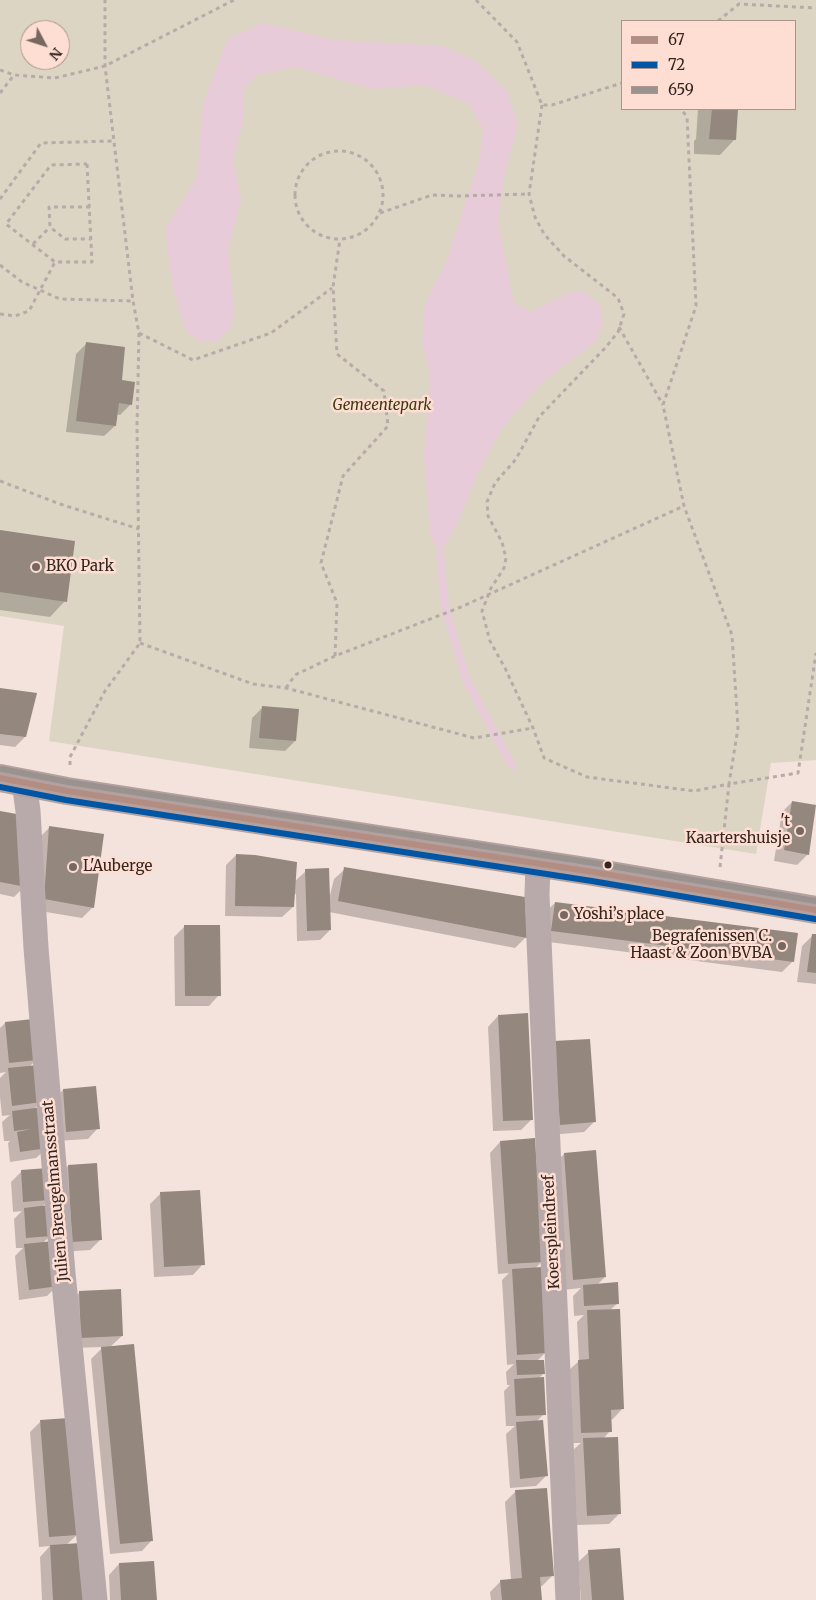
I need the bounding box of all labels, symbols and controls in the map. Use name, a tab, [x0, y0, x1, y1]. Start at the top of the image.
north arrow	[20, 20, 70, 70]
legend	[621, 20, 796, 110]
text: 67	[668, 30, 684, 49]
text: N	[45, 44, 66, 64]
text: 72	[668, 55, 685, 74]
text: 659	[668, 80, 694, 99]
park label: Gemeentepark	[333, 397, 431, 415]
place label: BKO Park	[46, 558, 114, 576]
marker: BKO Park	[30, 561, 42, 573]
place label: 't Kaartershuisje	[686, 813, 790, 848]
marker: 't Kaartershuisje	[794, 825, 806, 837]
place label: L'Auberge	[83, 858, 152, 876]
unlabelled marker	[603, 860, 613, 870]
marker: L'Auberge	[67, 861, 79, 873]
place label: Yoshi’s place	[574, 906, 664, 924]
marker: Yoshi’s place	[558, 909, 570, 921]
place label: Begrafenissen C. Haast & Zoon BVBA	[630, 928, 772, 963]
marker: Begrafenissen C. Haast & Zoon BVBA	[776, 940, 788, 952]
street label: Julien Breugelmansstraat	[39, 1100, 73, 1282]
street label: Koerspleindreef	[540, 1174, 564, 1290]

